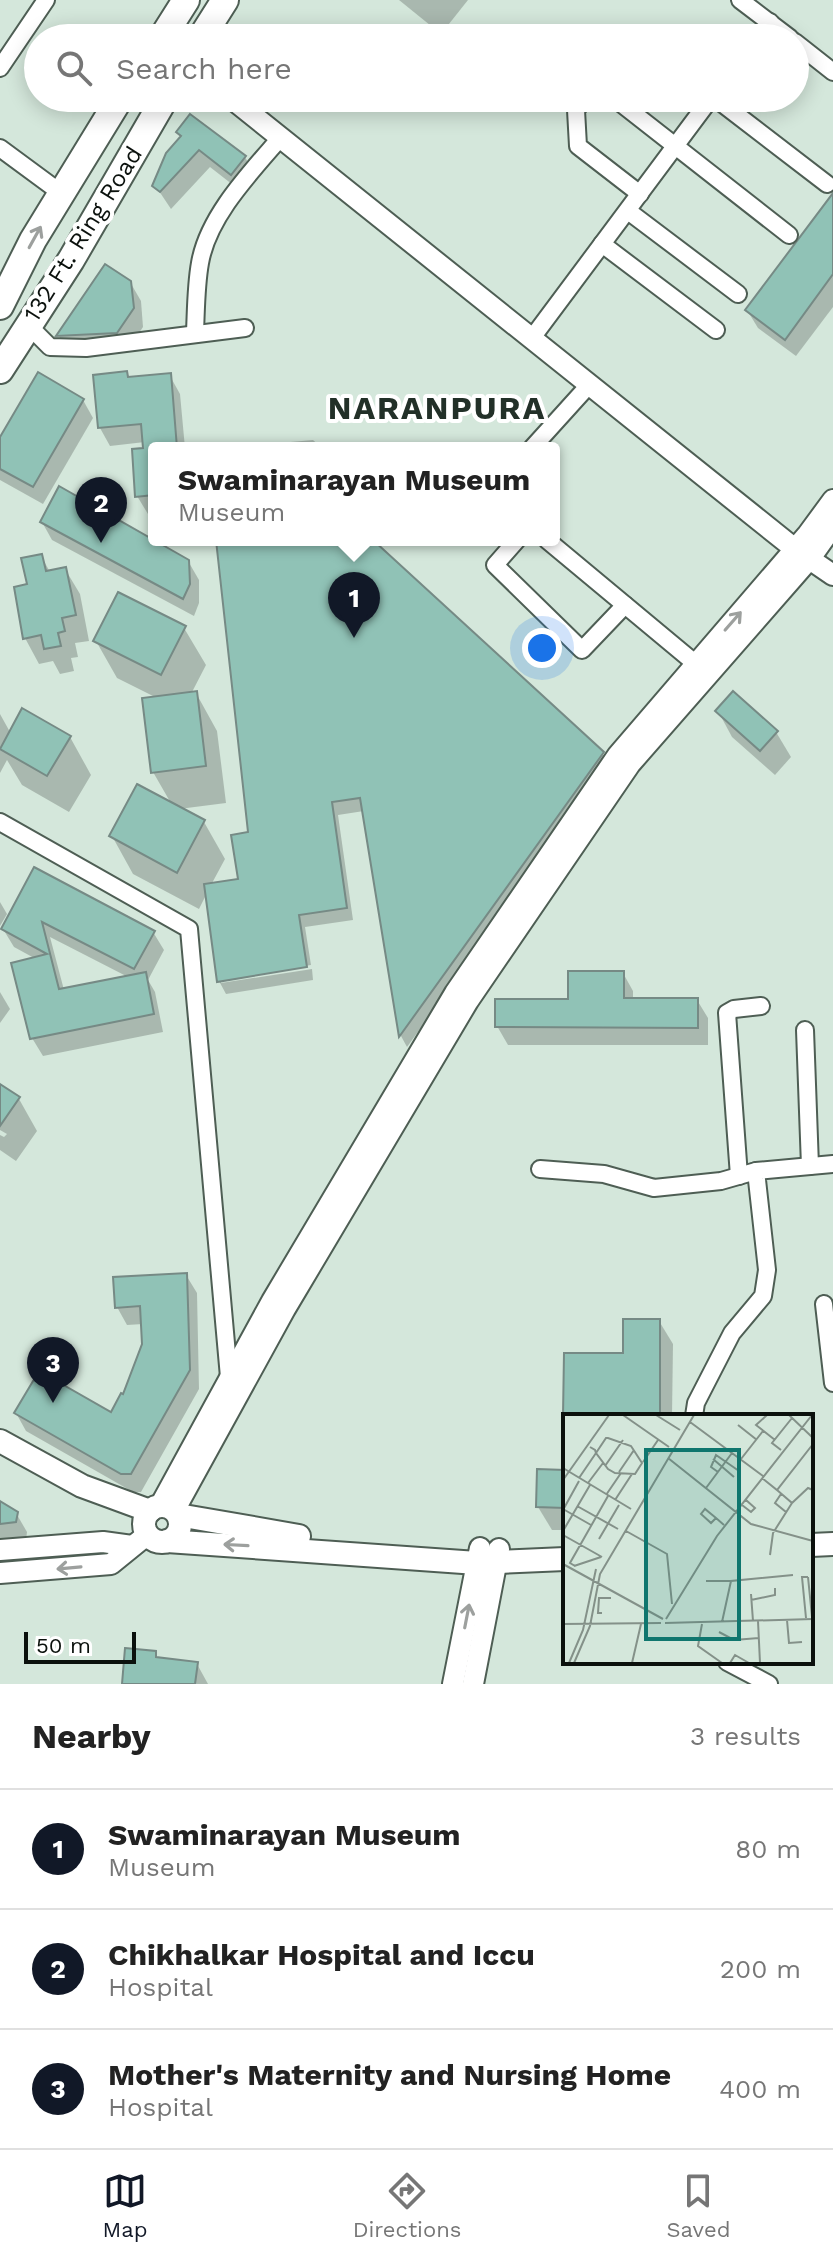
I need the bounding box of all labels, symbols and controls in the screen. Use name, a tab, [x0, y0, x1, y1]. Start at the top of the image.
search box	[24, 24, 809, 112]
icon: search	[52, 46, 96, 90]
text: Search here	[116, 51, 292, 86]
street label: 132 Ft. Ring Road	[18, 141, 148, 327]
one-way arrow	[28, 225, 43, 249]
district label: NARANPURA	[328, 389, 546, 427]
popup	[148, 442, 560, 546]
text: Swaminarayan Museum	[178, 462, 530, 497]
pin: 2	[75, 477, 127, 543]
text: Museum	[178, 497, 285, 527]
pin: 1	[328, 572, 380, 638]
one-way arrow	[724, 611, 742, 631]
your location	[522, 628, 562, 668]
pin: 3	[27, 1337, 79, 1403]
inset map	[563, 1414, 813, 1664]
one-way arrow	[223, 1537, 250, 1552]
one-way arrow	[56, 1560, 83, 1575]
one-way arrow	[460, 1604, 475, 1630]
scale bar	[24, 1628, 136, 1664]
text: 50 m	[36, 1633, 91, 1658]
text: Nearby	[32, 1716, 151, 1756]
text: 3 results	[690, 1721, 801, 1751]
text: Swaminarayan Museum	[108, 1817, 461, 1852]
text: 1	[52, 1834, 64, 1864]
text: 80 m	[735, 1834, 801, 1864]
text: Museum	[108, 1852, 216, 1882]
text: Chikhalkar Hospital and Iccu	[108, 1937, 535, 1972]
text: 2	[50, 1954, 66, 1984]
text: 200 m	[720, 1954, 801, 1984]
text: Hospital	[108, 1972, 213, 2002]
text: Mother's Maternity and Nursing Home	[108, 2057, 671, 2092]
text: 3	[50, 2074, 66, 2104]
text: 400 m	[719, 2074, 801, 2104]
text: Hospital	[108, 2092, 213, 2122]
tab: Map	[103, 2169, 147, 2242]
tab: Directions	[353, 2169, 461, 2242]
tab: Saved	[667, 2169, 730, 2242]

